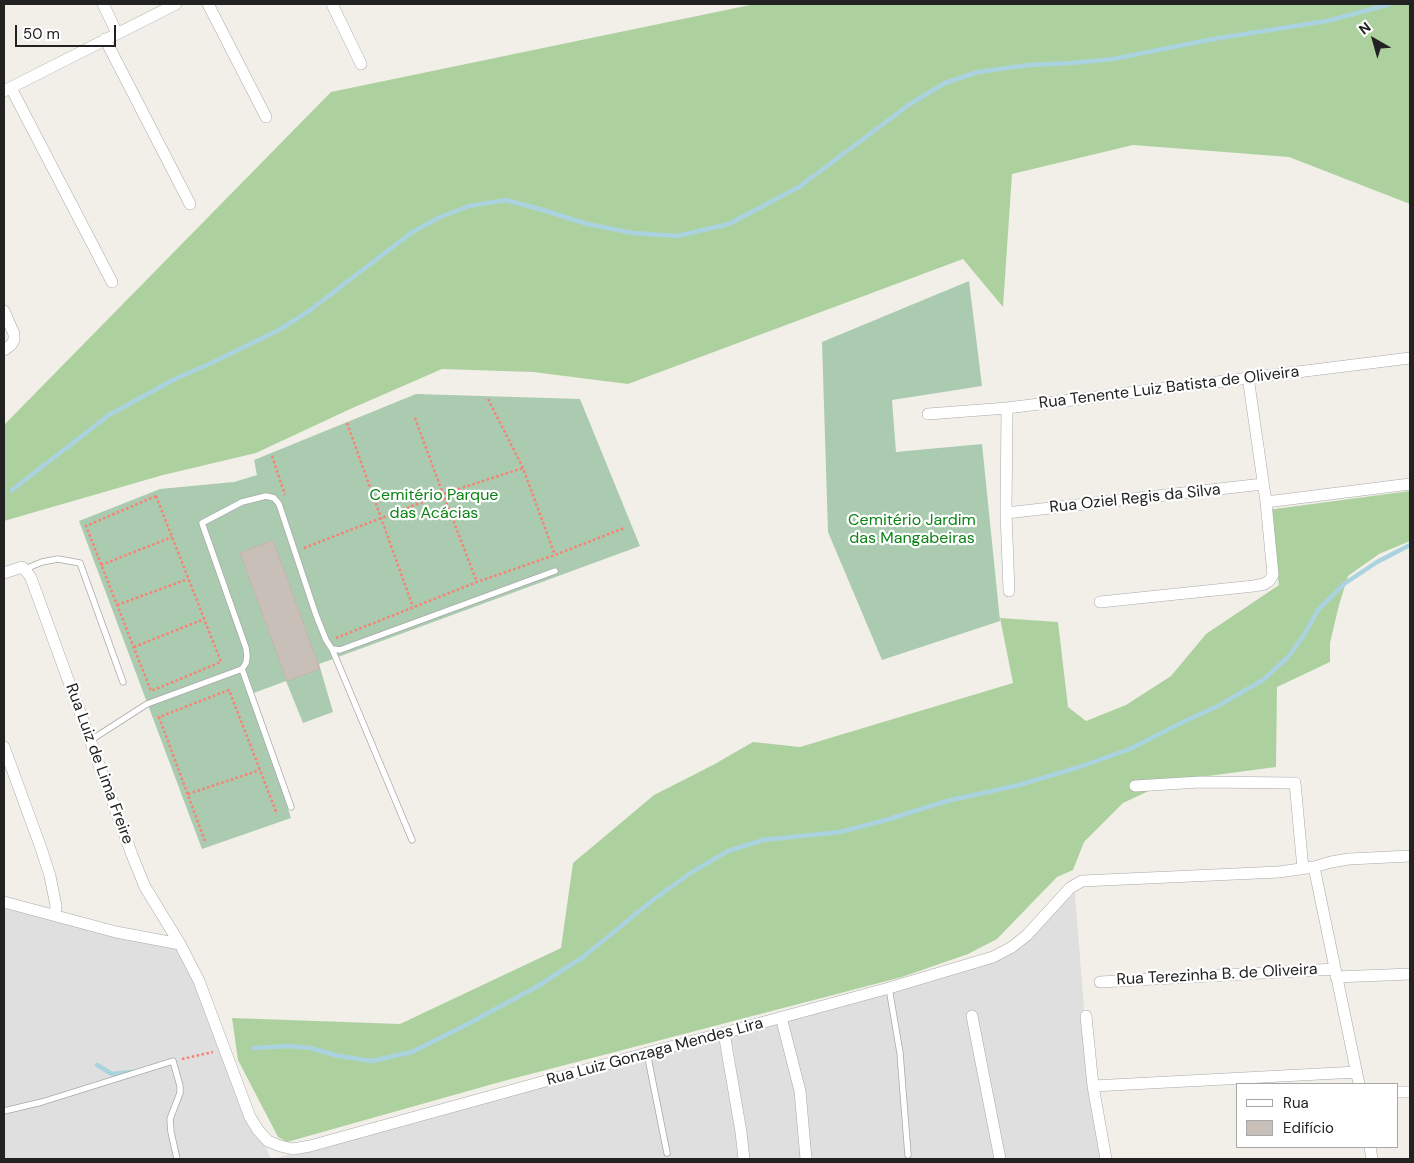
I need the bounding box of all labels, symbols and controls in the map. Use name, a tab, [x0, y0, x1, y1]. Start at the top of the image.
scale bar	[18, 15, 119, 47]
north arrow	[1349, 15, 1399, 65]
text: N	[1355, 18, 1374, 38]
text: 50 m	[23, 24, 60, 44]
street label: Rua Tenente Luiz Batista de Oliveira	[1038, 363, 1300, 413]
street label: Rua Oziel Regis da Silva	[1049, 480, 1221, 518]
park label: Cemitério Parque das Acácias	[370, 486, 498, 524]
park label: Cemitério Jardim das Mangabeiras	[848, 511, 976, 549]
street label: Rua Luiz de Lima Freire	[61, 681, 137, 847]
street label: Rua Terezinha B. de Oliveira	[1116, 960, 1318, 990]
street label: Rua Luiz Gonzaga Mendes Lira	[545, 1014, 765, 1090]
legend	[1236, 1083, 1399, 1148]
text: Rua	[1283, 1093, 1309, 1113]
text: Edifício	[1283, 1118, 1334, 1138]

